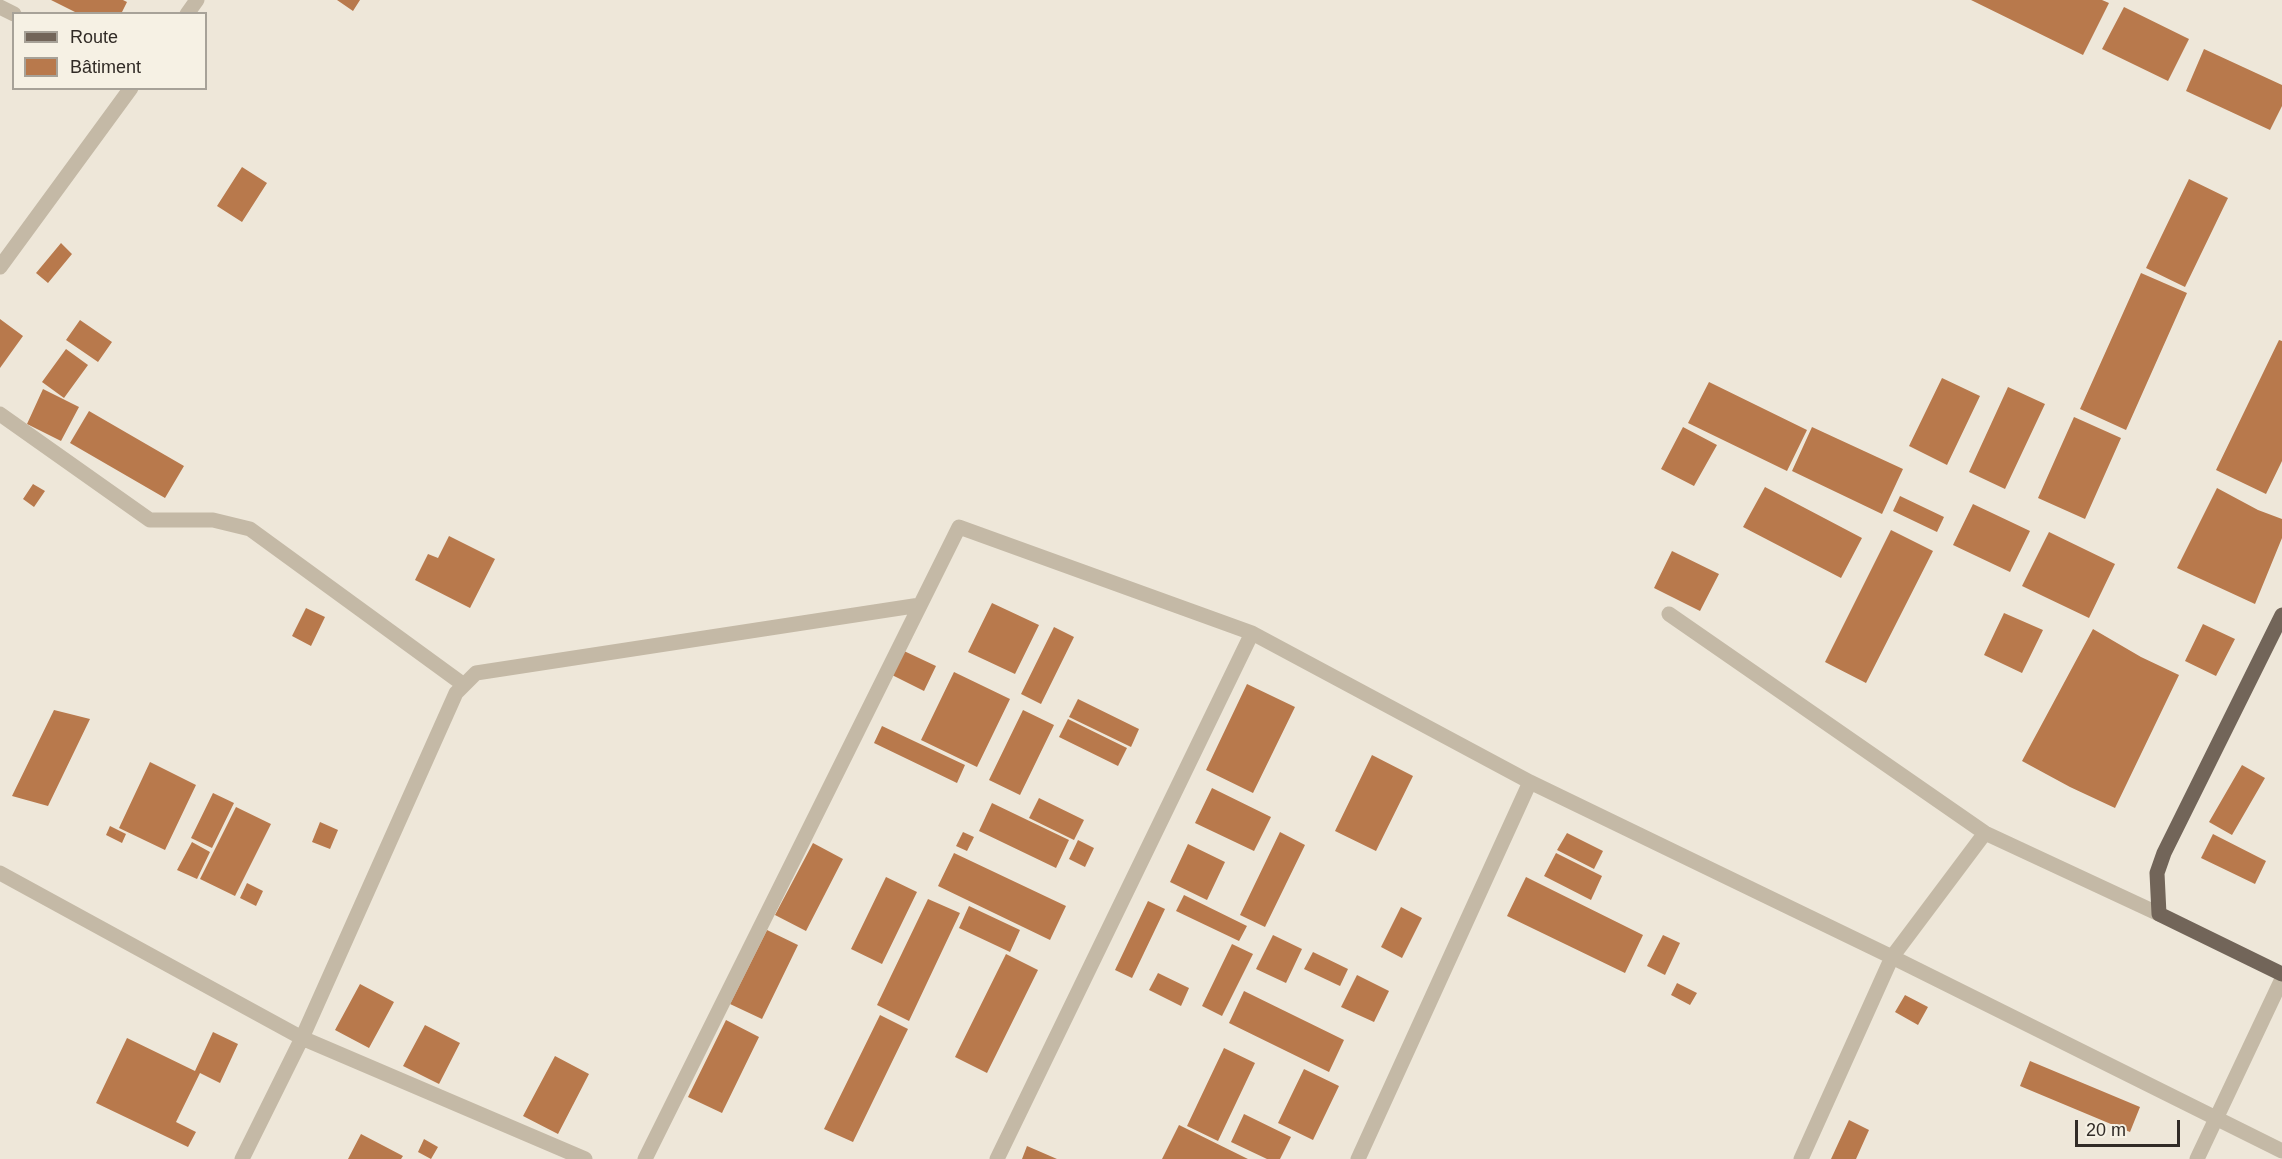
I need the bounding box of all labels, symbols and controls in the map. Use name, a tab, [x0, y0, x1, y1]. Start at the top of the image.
legend	[12, 12, 207, 90]
text: Route	[70, 27, 118, 47]
text: Bâtiment	[70, 57, 141, 77]
scale bar	[2078, 1108, 2183, 1146]
text: 20 m	[2086, 1120, 2126, 1140]

